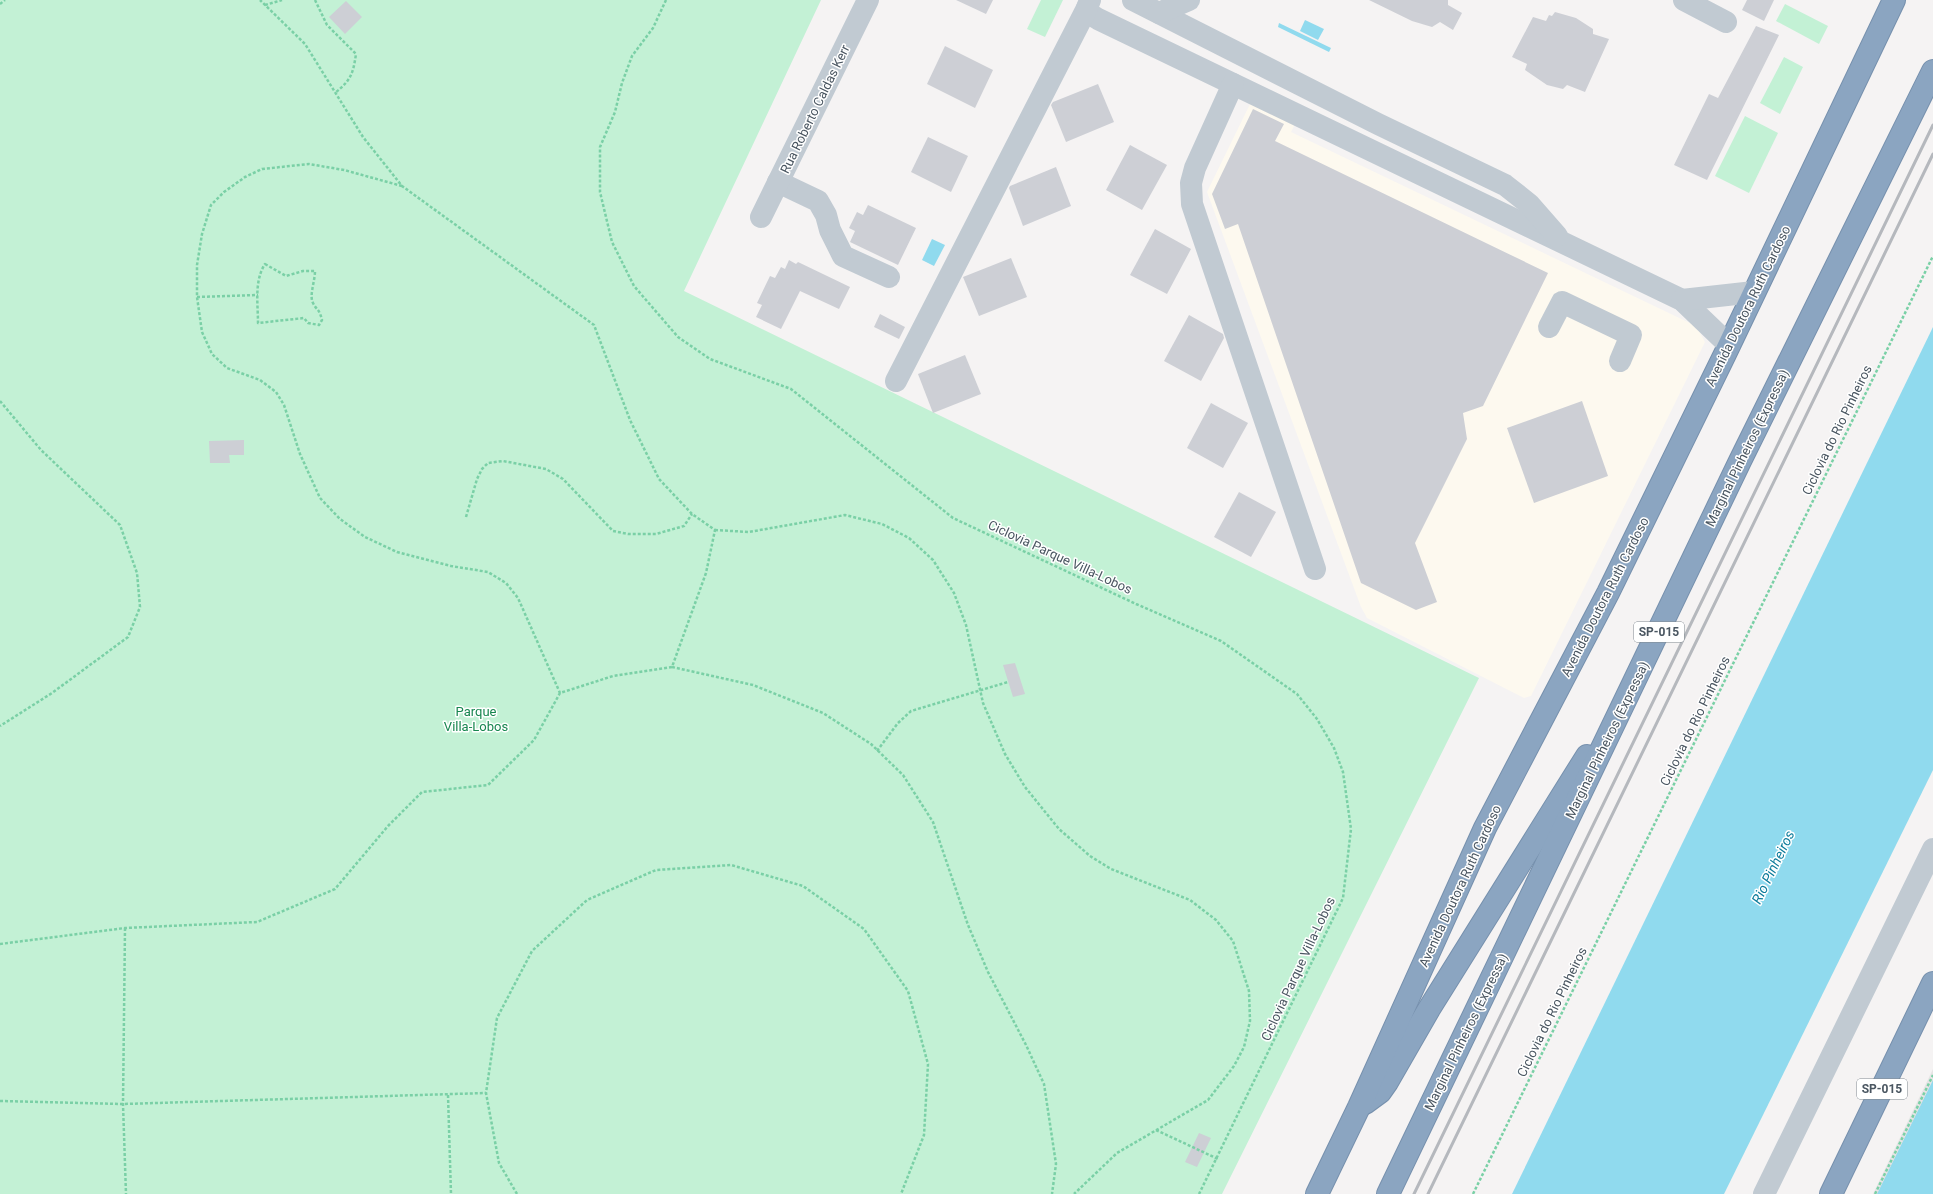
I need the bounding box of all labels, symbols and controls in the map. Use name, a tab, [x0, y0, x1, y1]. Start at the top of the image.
street label: Rua Roberto Caldas Kerr	[777, 42, 853, 176]
street label: Avenida Doutora Ruth Cardoso	[1702, 223, 1794, 389]
street label: Ciclovia do Rio Pinheiros	[1799, 362, 1875, 497]
street label: Marginal Pinheiros (Expressa)	[1702, 367, 1792, 529]
street label: Avenida Doutora Ruth Cardoso	[1558, 515, 1652, 679]
street label: Ciclovia Parque Villa-Lobos	[986, 517, 1135, 597]
road number: SP-015	[1634, 622, 1684, 642]
street label: Ciclovia do Rio Pinheiros	[1657, 653, 1733, 788]
street label: Marginal Pinheiros (Expressa)	[1562, 659, 1652, 821]
park label: Parque Villa-Lobos	[444, 704, 508, 734]
street label: Avenida Doutora Ruth Cardoso	[1416, 803, 1504, 969]
water label: Rio Pinheiros	[1748, 828, 1798, 906]
street label: Ciclovia Parque Villa-Lobos	[1258, 894, 1338, 1043]
street label: Ciclovia do Rio Pinheiros	[1514, 944, 1590, 1079]
street label: Marginal Pinheiros (Expressa)	[1421, 951, 1511, 1113]
road number: SP-015	[1857, 1079, 1907, 1099]

